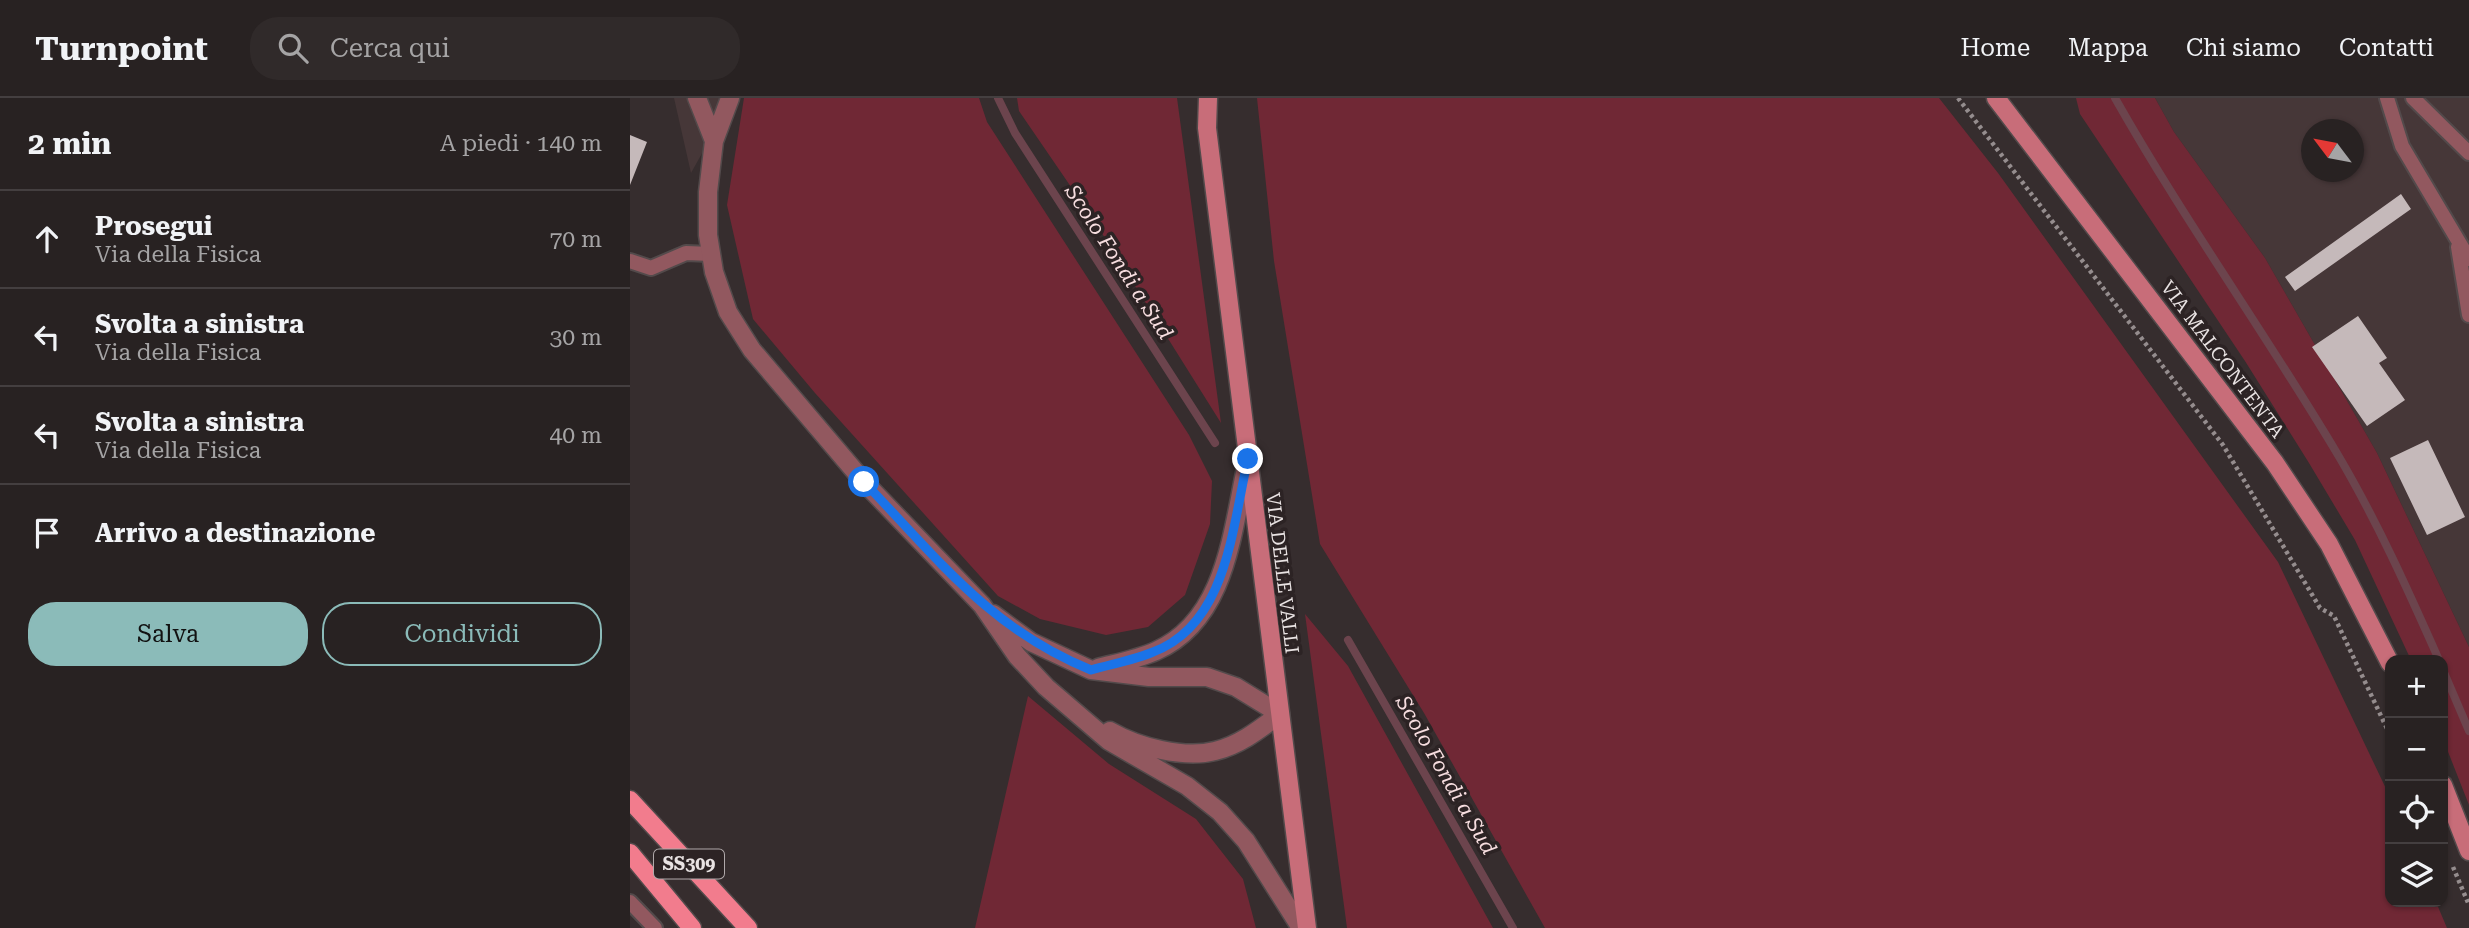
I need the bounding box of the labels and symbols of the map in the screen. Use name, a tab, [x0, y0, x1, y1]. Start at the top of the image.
north arrow	[2301, 119, 2364, 182]
water label: Scolo Fondi a Sud	[1060, 180, 1178, 344]
street label: VIA MALCONTENTA	[2156, 276, 2290, 443]
route end	[1232, 443, 1263, 474]
route start	[848, 466, 879, 497]
street label: VIA DELLE VALLI	[1261, 491, 1304, 655]
water label: Scolo Fondi a Sud	[1390, 691, 1501, 859]
road number: SS309	[654, 850, 724, 878]

